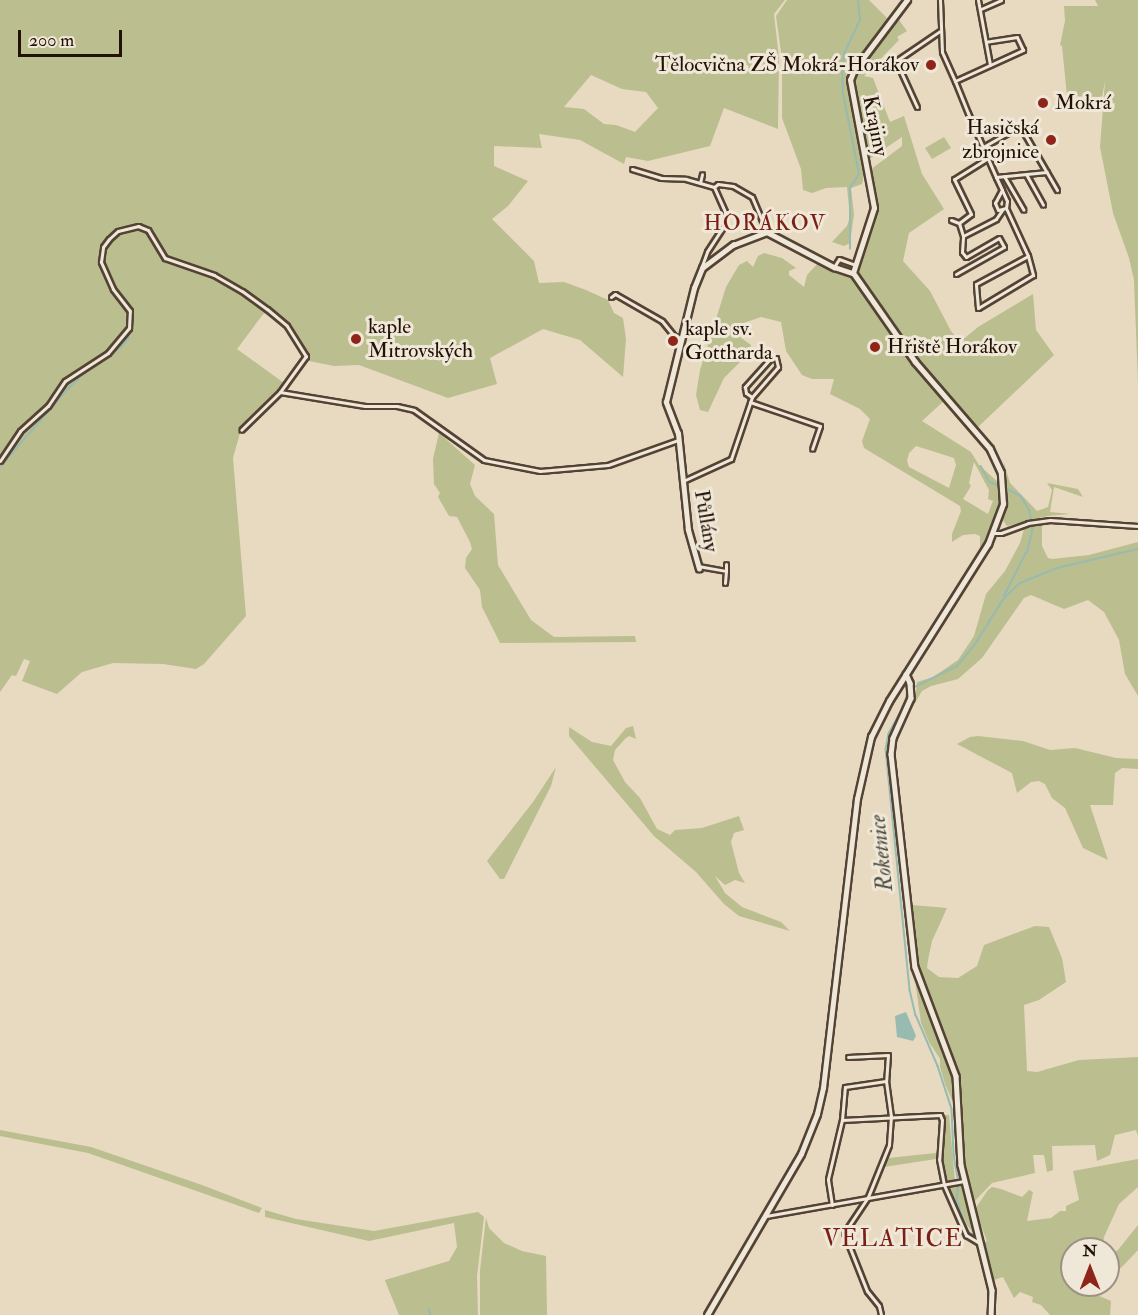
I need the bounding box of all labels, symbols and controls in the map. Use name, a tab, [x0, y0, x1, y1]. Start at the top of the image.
scale bar	[21, 18, 124, 56]
text: 200 m	[29, 29, 74, 52]
place label: Tělocvična ZŠ Mokrá-Horákov	[655, 52, 919, 78]
marker: Tělocvična ZŠ Mokrá-Horákov	[924, 58, 938, 72]
place label: Mokrá	[1055, 90, 1111, 116]
street label: Krajiny	[857, 93, 893, 159]
marker: Mokrá	[1036, 96, 1050, 110]
place label: Hasičská zbrojnice	[962, 115, 1039, 165]
marker: Hasičská zbrojnice	[1044, 133, 1058, 147]
district label: HORÁKOV	[703, 211, 827, 237]
place label: kaple Mitrovských	[368, 314, 473, 364]
place label: kaple sv. Gottharda	[685, 316, 773, 366]
marker: kaple Mitrovských	[349, 332, 363, 346]
marker: kaple sv. Gottharda	[666, 334, 680, 348]
place label: Hřiště Horákov	[887, 334, 1017, 360]
marker: Hřiště Horákov	[868, 340, 882, 354]
street label: Půllány	[688, 488, 724, 554]
water label: Roketnice	[865, 814, 899, 892]
district label: VELATICE	[823, 1225, 963, 1253]
north arrow	[1060, 1237, 1120, 1297]
text: N	[1083, 1241, 1097, 1261]

